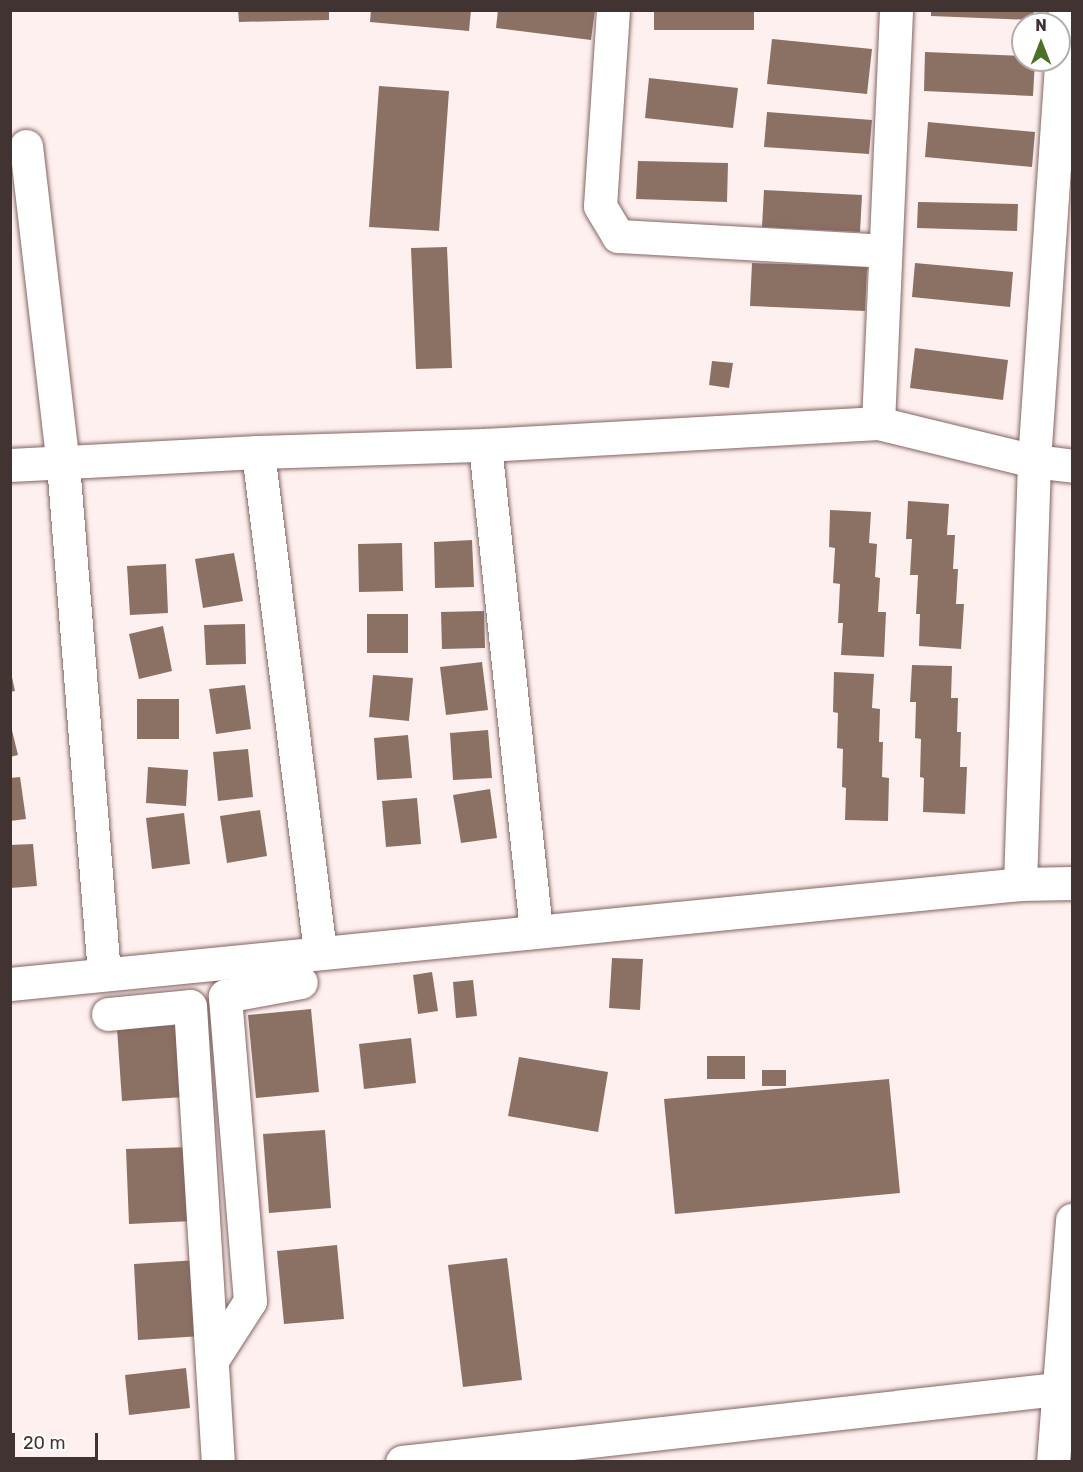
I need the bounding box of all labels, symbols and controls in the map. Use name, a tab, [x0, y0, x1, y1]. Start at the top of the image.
north arrow	[1011, 12, 1071, 72]
text: N	[1035, 16, 1047, 35]
scale bar	[15, 1421, 100, 1459]
text: 20 m	[23, 1432, 65, 1454]

